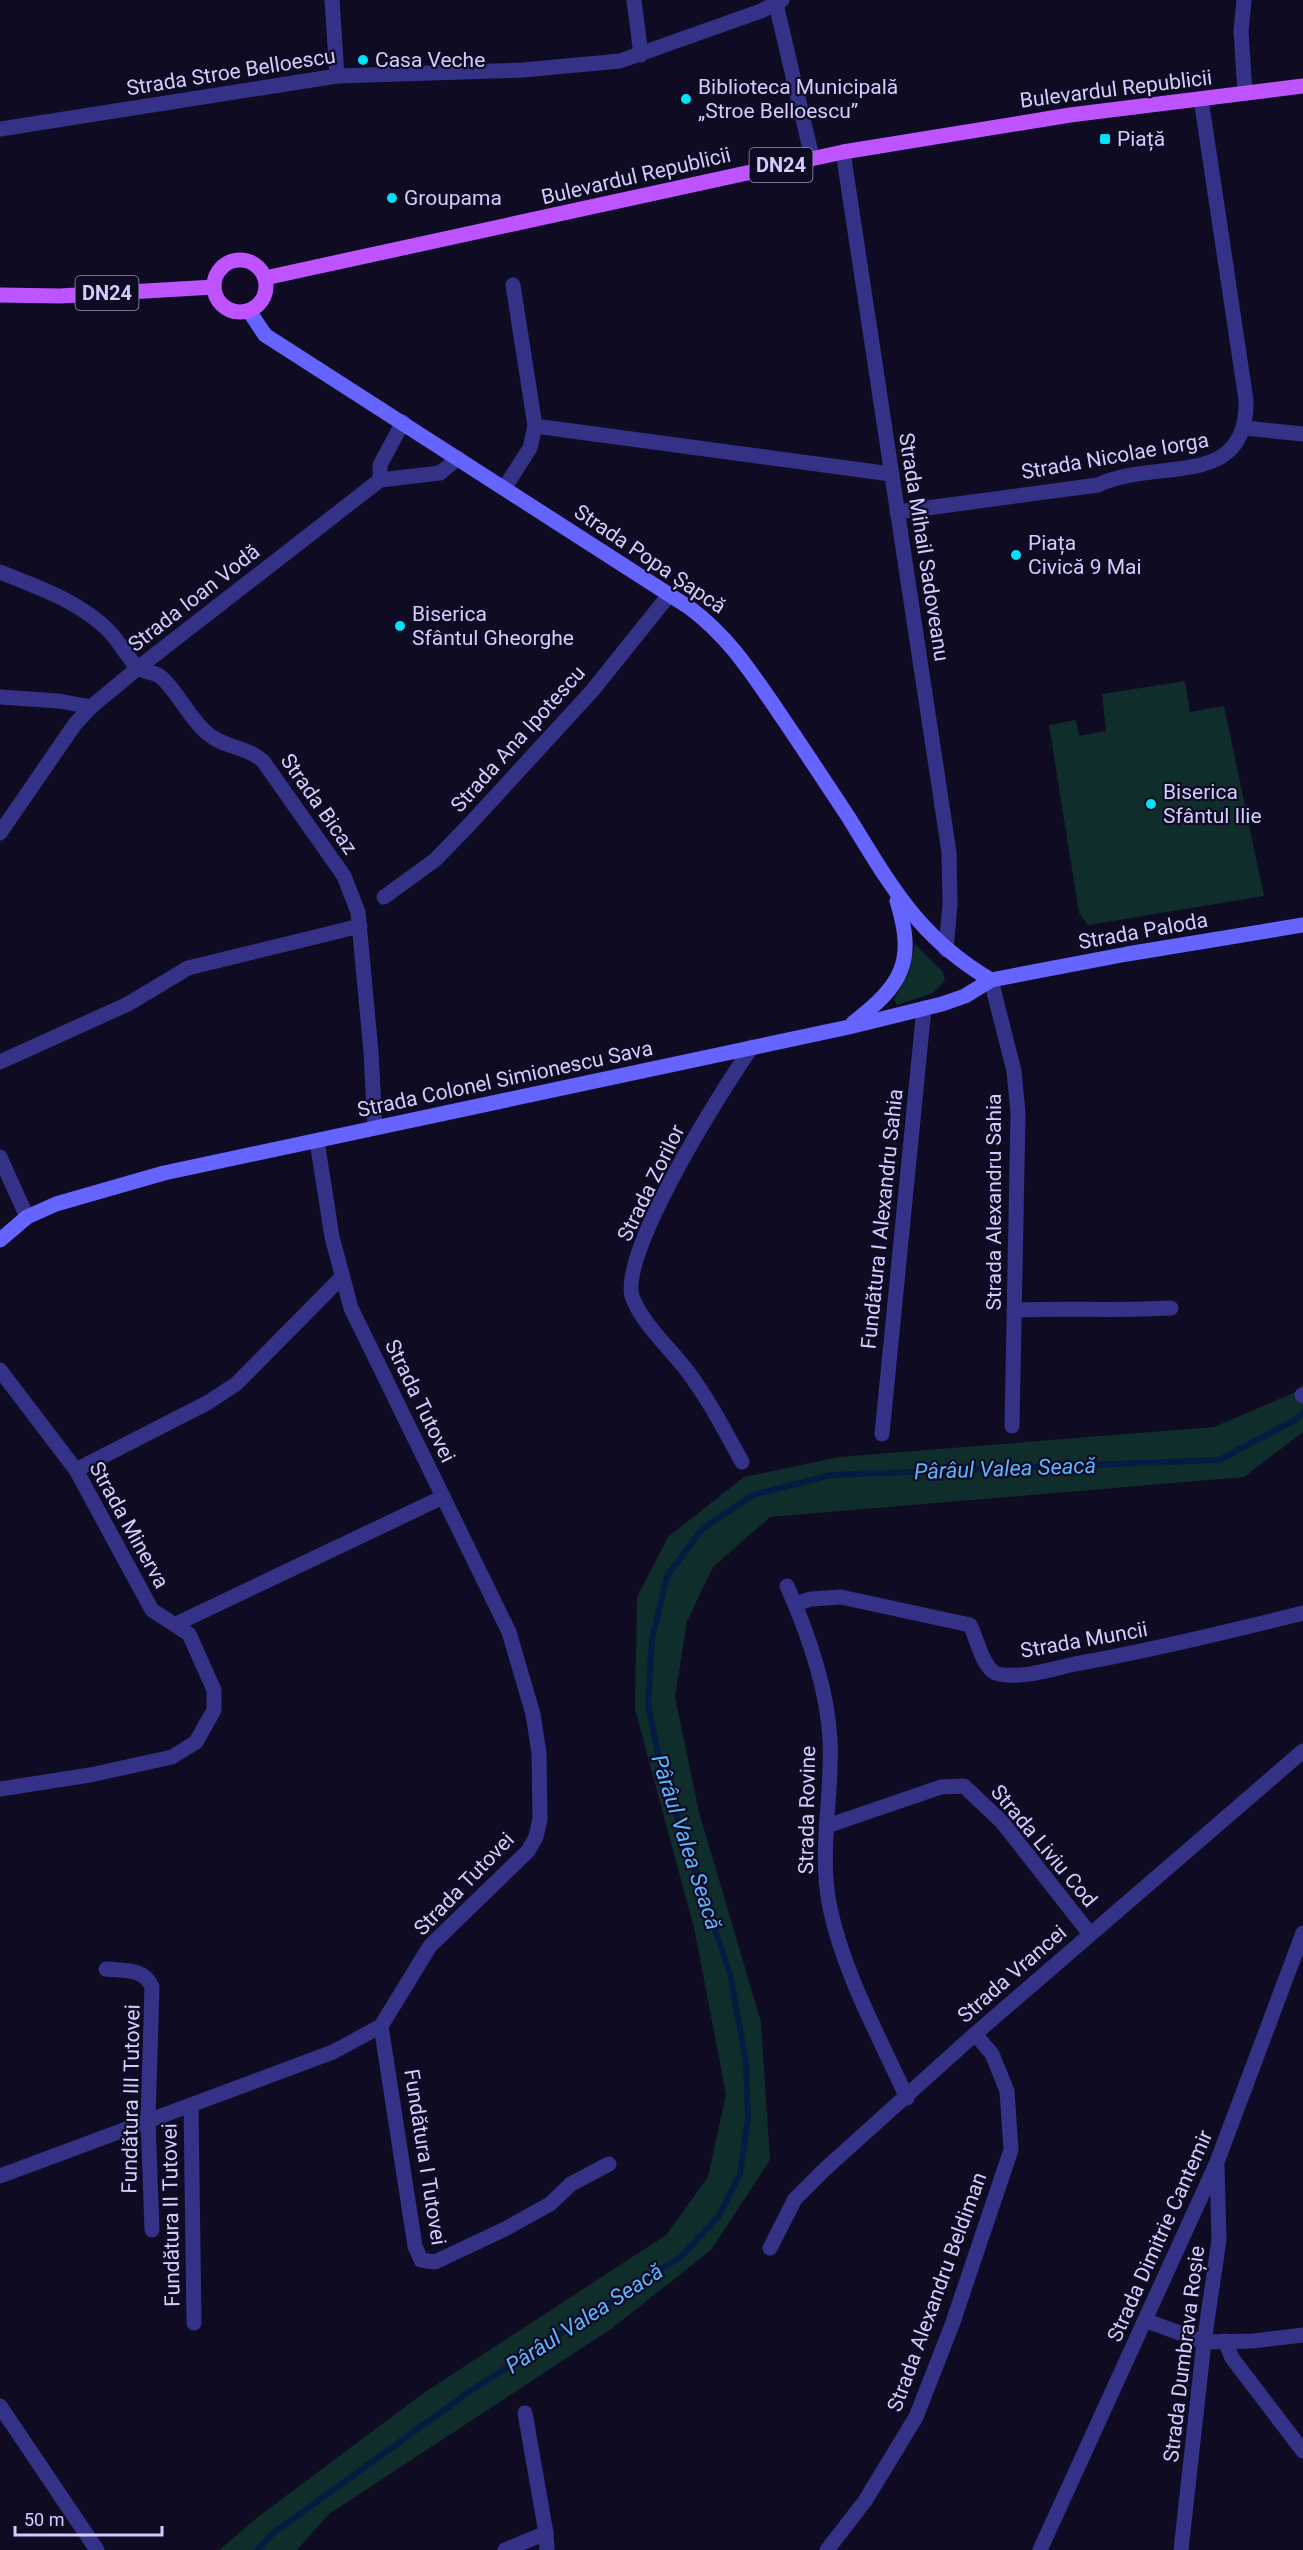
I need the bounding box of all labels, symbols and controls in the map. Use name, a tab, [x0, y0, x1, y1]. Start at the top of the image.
street label: Strada Stroe Belloescu	[125, 44, 337, 100]
place label: Casa Veche	[375, 48, 485, 72]
marker: Casa Veche	[356, 53, 370, 67]
street label: Bulevardul Republicii	[1018, 65, 1214, 113]
place label: Biblioteca Municipală „Stroe Belloescu”	[698, 75, 898, 123]
marker: Biblioteca Municipală „Stroe Belloescu”	[679, 92, 693, 106]
place label: Piață	[1117, 127, 1165, 152]
marker: Piață	[1098, 132, 1112, 146]
street label: Bulevardul Republicii	[539, 143, 733, 209]
road number: DN24	[750, 148, 812, 182]
place label: Groupama	[404, 186, 502, 210]
marker: Groupama	[385, 191, 399, 205]
road number: DN24	[76, 276, 138, 310]
street label: Strada Nicolae Iorga	[1020, 428, 1210, 484]
street label: Strada Mihail Sadoveanu	[894, 431, 954, 663]
street label: Strada Popa Șapcă	[570, 499, 730, 619]
place label: Piața Civică 9 Mai	[1028, 531, 1142, 579]
street label: Strada Ioan Vodă	[124, 539, 264, 657]
marker: Piața Civică 9 Mai	[1009, 548, 1023, 562]
place label: Biserica Sfântul Gheorghe	[412, 602, 574, 650]
marker: Biserica Sfântul Gheorghe	[393, 619, 407, 633]
street label: Strada Ana Ipotescu	[446, 661, 590, 817]
street label: Strada Bicaz	[276, 749, 362, 859]
place label: Biserica Sfântul Ilie	[1163, 780, 1262, 828]
marker: Biserica Sfântul Ilie	[1144, 797, 1158, 811]
street label: Strada Paloda	[1076, 908, 1210, 954]
street label: Strada Colonel Simionescu Sava	[355, 1036, 655, 1122]
street label: Fundătura I Alexandru Sahia	[856, 1088, 908, 1350]
street label: Strada Alexandru Sahia	[982, 1093, 1006, 1311]
street label: Strada Zorilor	[612, 1121, 690, 1245]
street label: Strada Tutovei	[380, 1336, 460, 1466]
water label: Pârâul Valea Seacă	[913, 1453, 1097, 1484]
street label: Strada Minerva	[84, 1458, 174, 1592]
street label: Strada Muncii	[1019, 1617, 1149, 1663]
street label: Strada Rovine	[794, 1745, 820, 1875]
water label: Pârâul Valea Seacă	[646, 1752, 727, 1933]
street label: Strada Liviu Cod	[986, 1780, 1102, 1912]
street label: Strada Tutovei	[409, 1828, 519, 1940]
street label: Strada Vrancei	[953, 1920, 1071, 2028]
street label: Fundătura III Tutovei	[117, 2004, 145, 2194]
street label: Fundătura I Tutovei	[399, 2067, 451, 2247]
street label: Fundătura II Tutovei	[157, 2123, 185, 2307]
street label: Strada Dimitrie Cantemir	[1102, 2126, 1218, 2346]
street label: Strada Alexandru Beldiman	[882, 2169, 992, 2415]
street label: Strada Dumbrava Roșie	[1159, 2244, 1209, 2464]
water label: Pârâul Valea Seacă	[501, 2258, 668, 2379]
scale bar	[15, 2499, 162, 2537]
text: 50 m	[24, 2509, 64, 2530]

